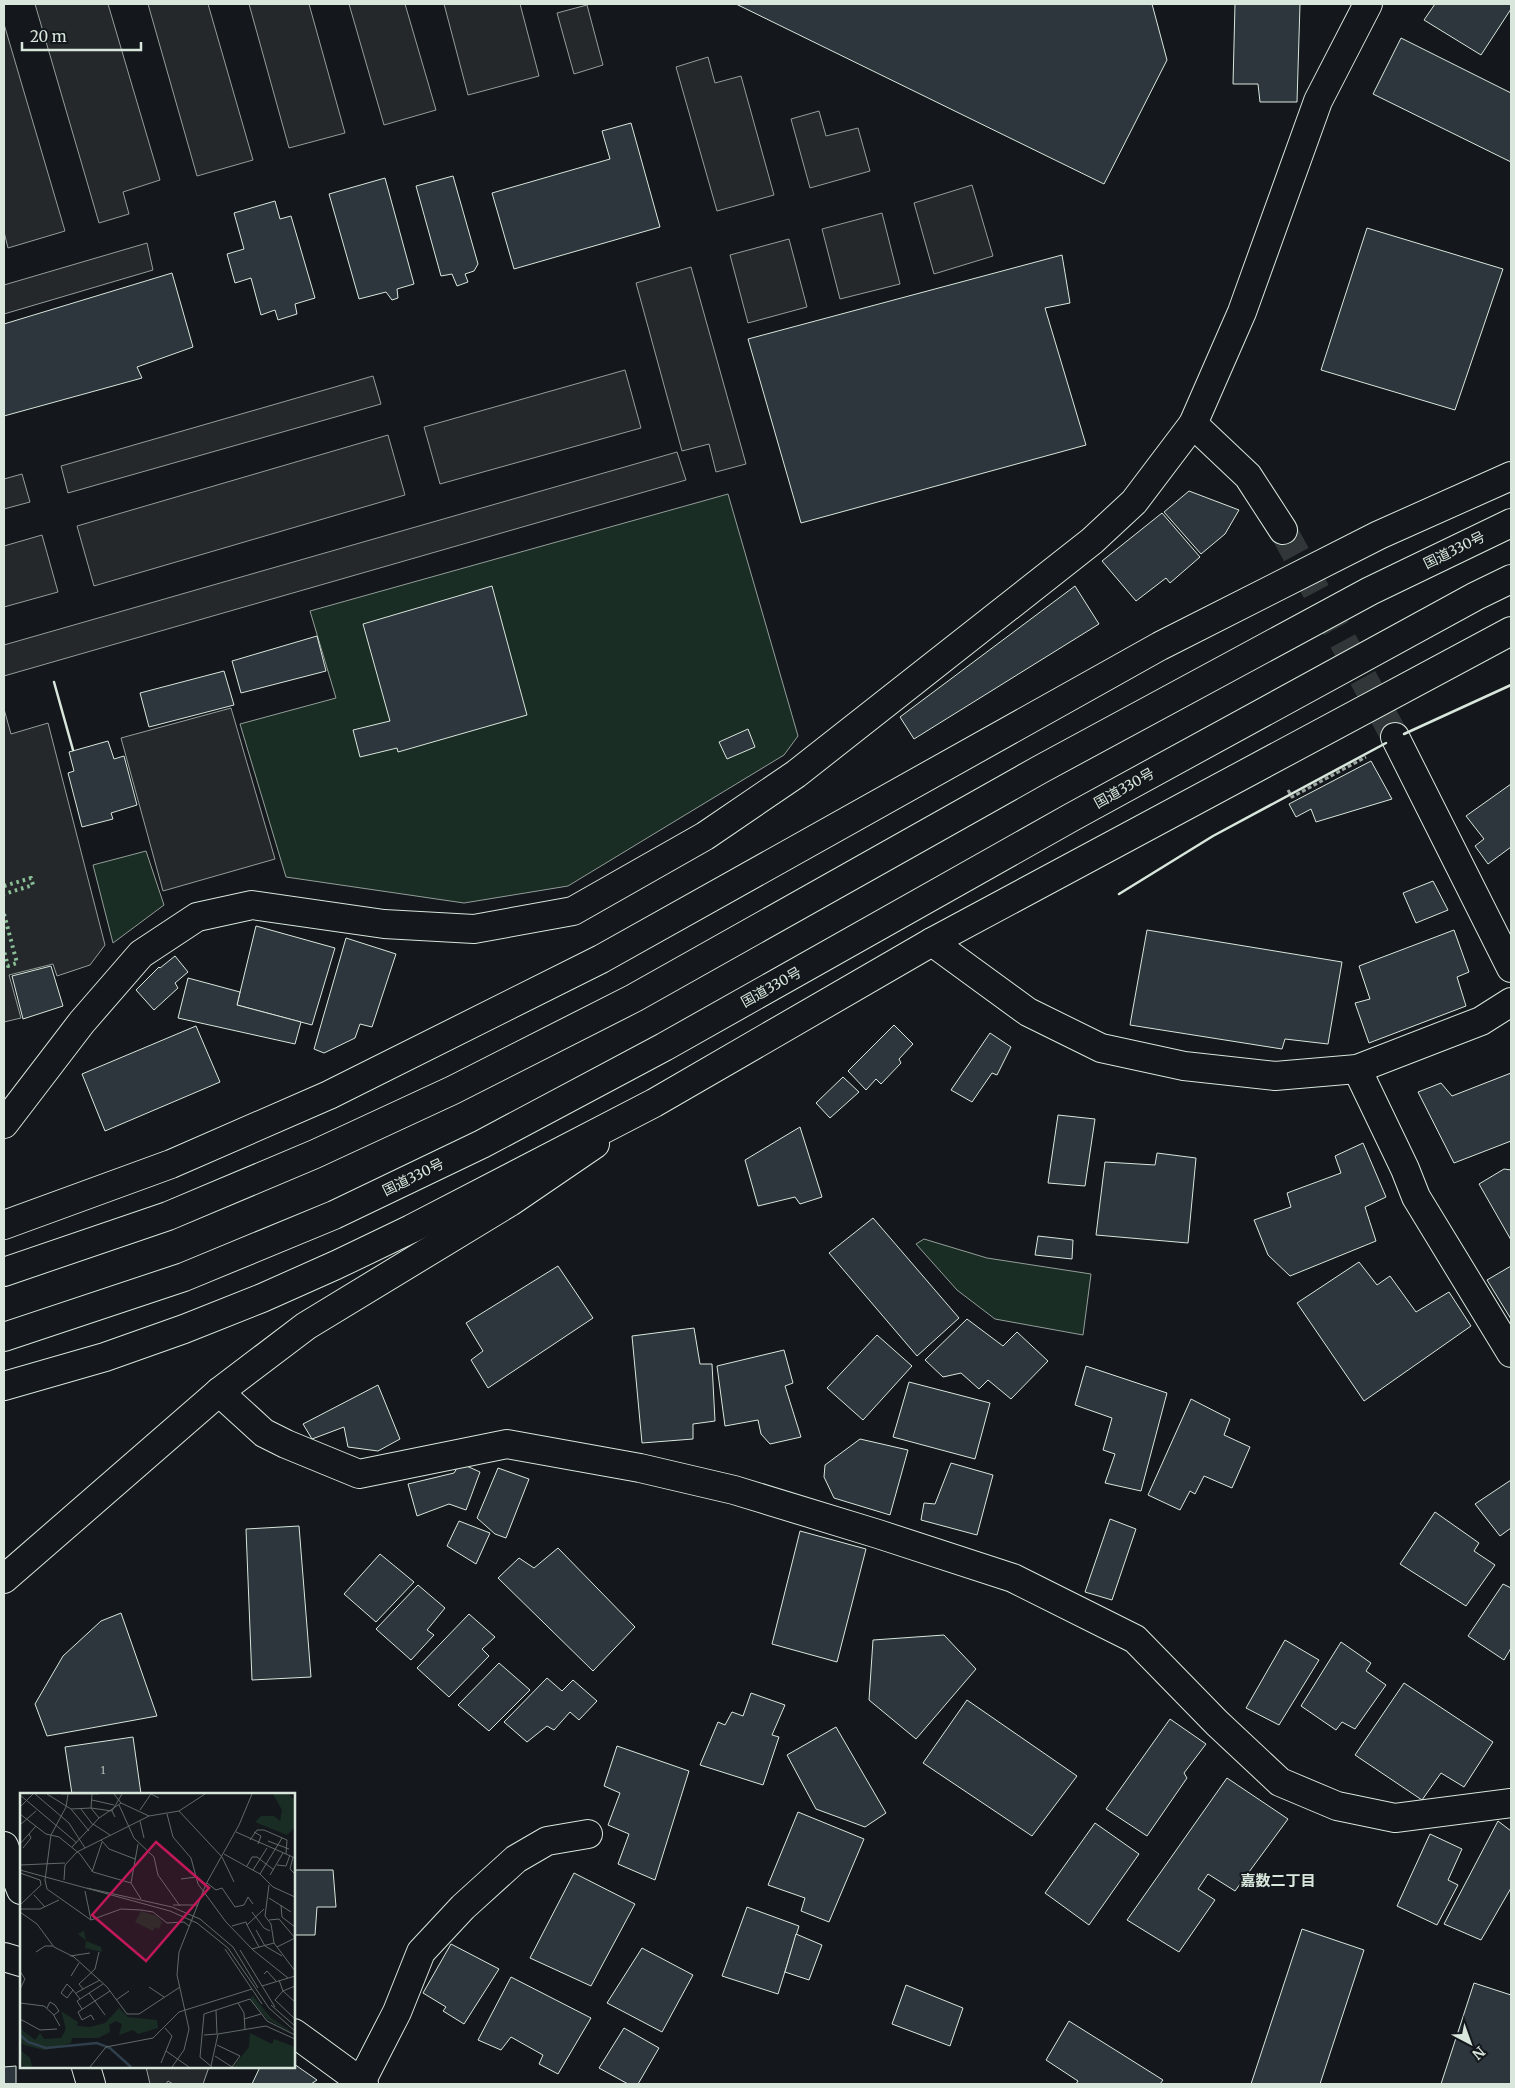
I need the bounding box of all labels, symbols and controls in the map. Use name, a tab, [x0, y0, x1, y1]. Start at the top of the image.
scale bar	[22, 20, 141, 52]
text: 20 m	[30, 27, 67, 46]
street label: 国道330号	[1420, 527, 1488, 573]
street label: 国道330号	[1091, 764, 1157, 812]
street label: 国道330号	[738, 963, 804, 1011]
street label: 国道330号	[379, 1154, 447, 1200]
house number: 1	[101, 1763, 106, 1777]
inset map	[20, 1793, 295, 2068]
district label: 嘉数二丁目	[1240, 1871, 1316, 1890]
north arrow	[1445, 2018, 1495, 2068]
text: N	[1468, 2042, 1489, 2063]

